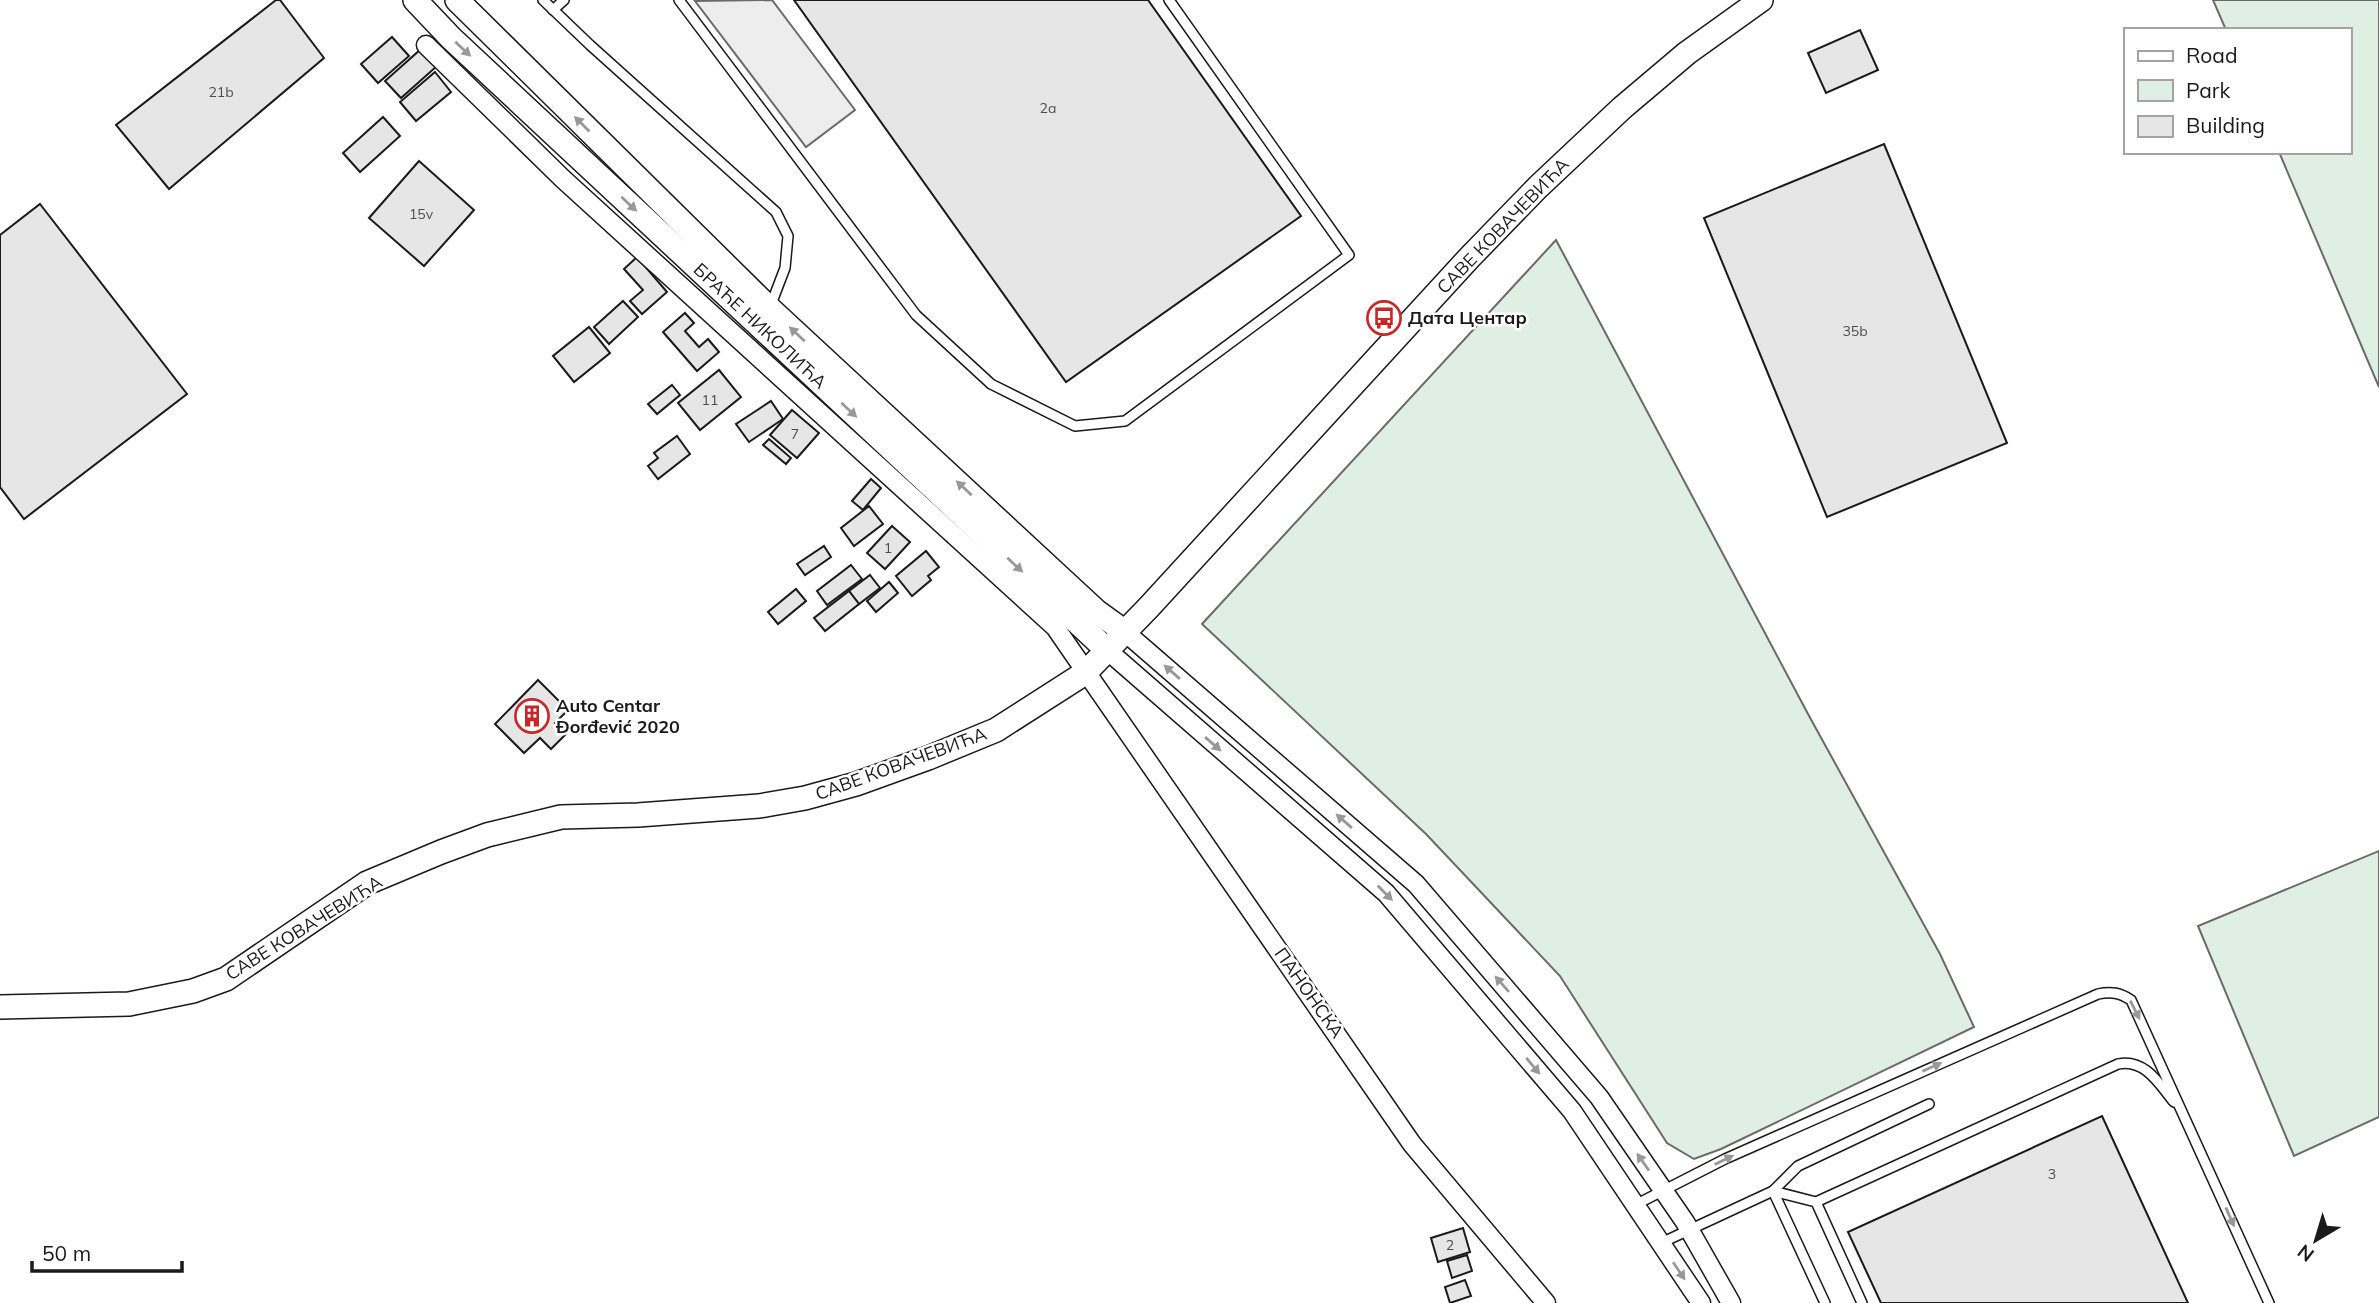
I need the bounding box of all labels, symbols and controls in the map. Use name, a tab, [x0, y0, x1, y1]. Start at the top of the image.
legend	[2124, 28, 2351, 154]
one-way arrow	[454, 41, 472, 57]
text: Road	[2186, 42, 2237, 68]
text: Park	[2186, 77, 2230, 103]
house number: 21b	[208, 83, 234, 101]
house number: 2a	[1040, 99, 1056, 117]
text: Building	[2186, 112, 2265, 138]
one-way arrow	[574, 116, 591, 132]
street label: САВЕ КОВАЧЕВИЋА	[1432, 153, 1574, 299]
one-way arrow	[620, 196, 637, 212]
house number: 15v	[409, 205, 434, 223]
street label: БРАЋЕ НИКОЛИЋА	[689, 258, 832, 393]
bus stop icon: Дата Центар	[1365, 299, 1403, 337]
place label: Дата Центар	[1408, 306, 1527, 329]
house number: 35b	[1842, 322, 1868, 340]
one-way arrow	[788, 326, 806, 342]
house number: 11	[702, 391, 718, 409]
one-way arrow	[840, 401, 857, 417]
house number: 7	[791, 425, 799, 443]
one-way arrow	[956, 481, 973, 497]
house number: 1	[884, 539, 892, 557]
one-way arrow	[1006, 557, 1024, 573]
one-way arrow	[1163, 664, 1181, 680]
place label: Auto Centar Đorđević 2020	[555, 694, 680, 738]
building icon: Auto Centar Đorđević 2020	[513, 697, 551, 735]
street label: САВЕ КОВАЧЕВИЋА	[812, 722, 990, 805]
one-way arrow	[1205, 736, 1222, 751]
one-way arrow	[1335, 813, 1353, 829]
street label: САВЕ КОВАЧЕВИЋА	[221, 870, 386, 985]
one-way arrow	[1376, 885, 1393, 902]
street label: ПАНОНСКА	[1270, 943, 1349, 1043]
one-way arrow	[1494, 975, 1510, 993]
one-way arrow	[2130, 1000, 2141, 1020]
one-way arrow	[1525, 1057, 1540, 1074]
one-way arrow	[1922, 1061, 1942, 1073]
one-way arrow	[1637, 1152, 1650, 1172]
one-way arrow	[1714, 1154, 1734, 1166]
house number: 3	[2048, 1165, 2056, 1183]
north arrow	[2281, 1205, 2351, 1275]
one-way arrow	[2224, 1207, 2236, 1227]
scale bar	[32, 1230, 182, 1274]
house number: 2	[1446, 1236, 1454, 1254]
text: 50 m	[42, 1240, 91, 1266]
text: N	[2292, 1240, 2319, 1267]
one-way arrow	[1672, 1261, 1685, 1280]

